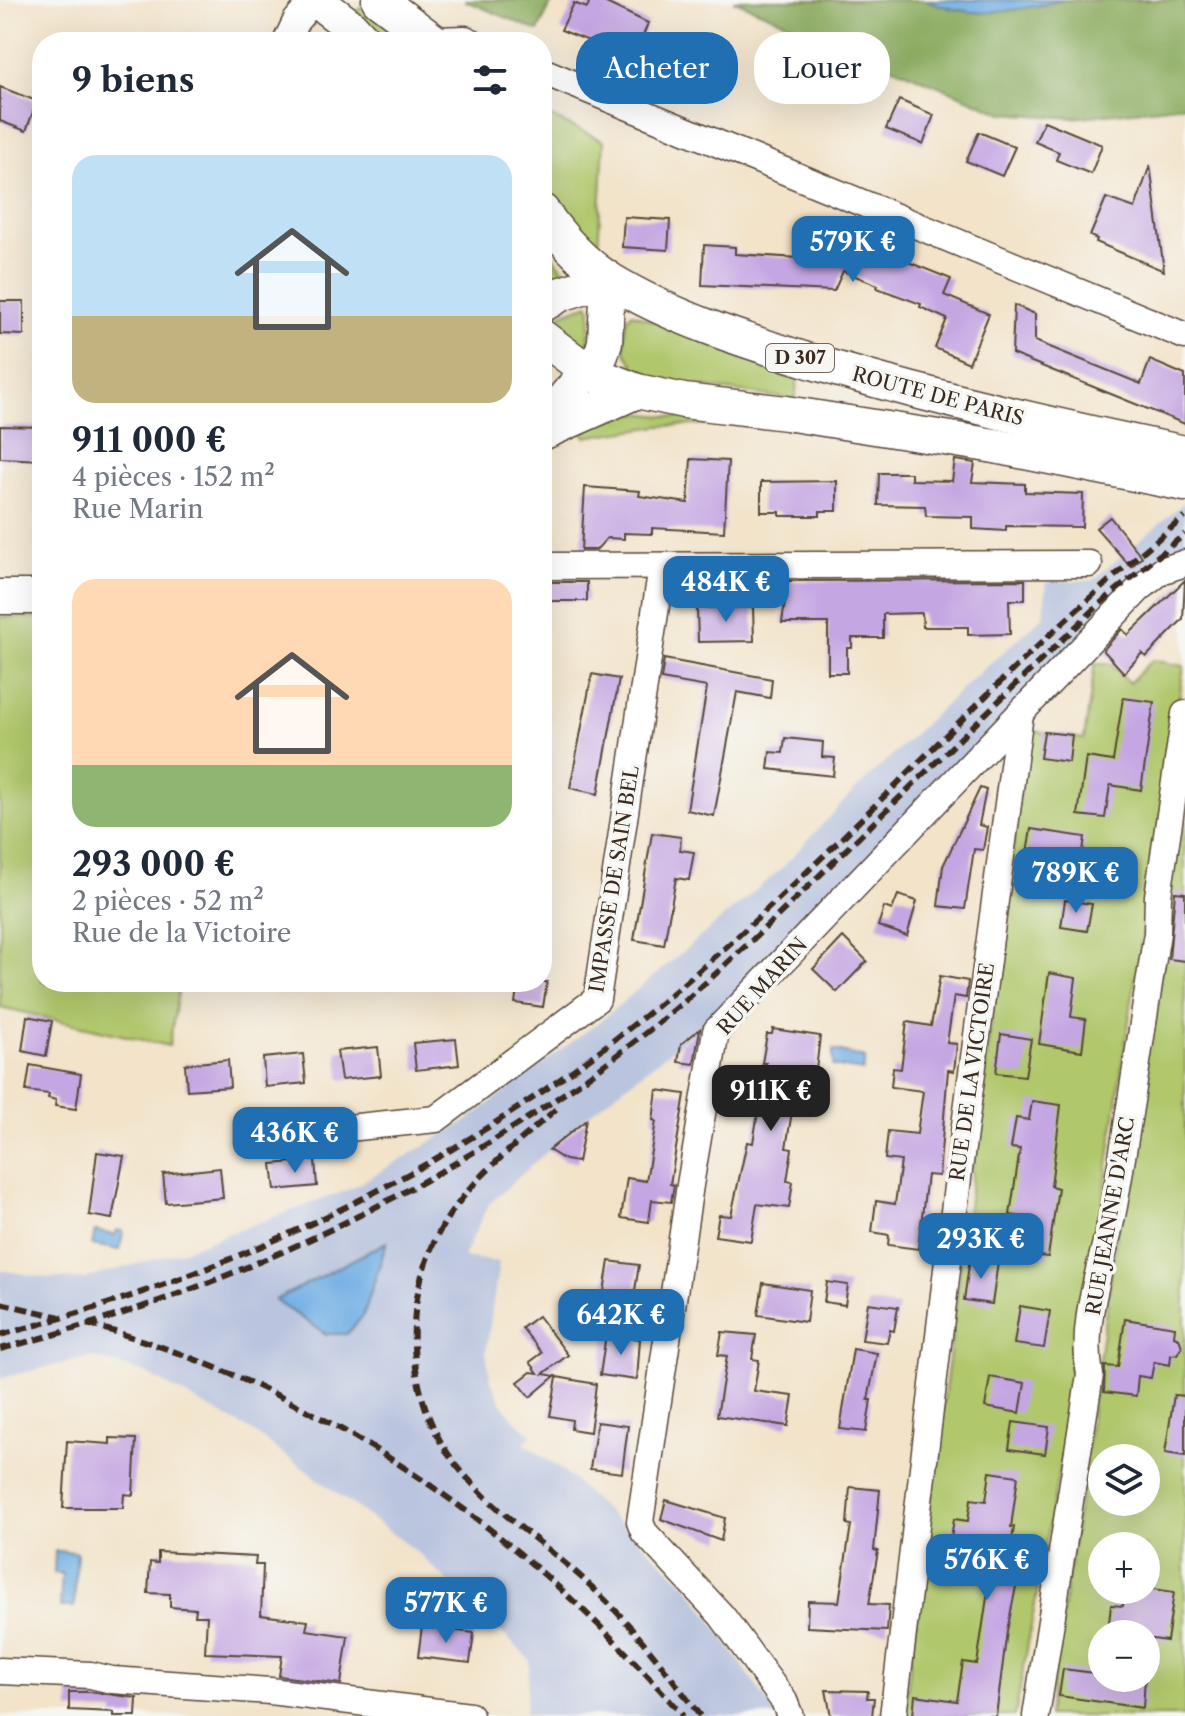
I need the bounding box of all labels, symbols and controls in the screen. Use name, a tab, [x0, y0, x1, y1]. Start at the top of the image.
chip: Acheter	[576, 32, 738, 104]
chip: Louer	[754, 32, 890, 104]
icon: filters	[468, 58, 512, 102]
text: 9 biens	[72, 59, 194, 101]
icon: home	[220, 207, 364, 351]
pin: 579K €	[788, 216, 918, 284]
text: 579K €	[810, 226, 896, 258]
road number: D 307	[766, 344, 834, 372]
street label: ROUTE DE PARIS	[850, 362, 1026, 430]
text: 911 000 €	[72, 419, 227, 461]
text: 4 pièces · 152 m²	[72, 461, 275, 493]
text: Rue Marin	[72, 493, 203, 525]
pin: 484K €	[661, 556, 791, 624]
text: 484K €	[681, 566, 771, 598]
icon: home	[220, 631, 364, 775]
street label: IMPASSE DE SAIN BEL	[584, 764, 644, 994]
text: 293 000 €	[72, 843, 235, 885]
pin: 789K €	[1011, 847, 1141, 915]
text: 789K €	[1032, 857, 1120, 889]
text: 2 pièces · 52 m²	[72, 885, 264, 917]
text: Rue de la Victoire	[72, 917, 291, 949]
street label: RUE MARIN	[712, 932, 812, 1040]
street label: RUE DE LA VICTOIRE	[945, 961, 999, 1183]
pin: 911K €	[706, 1065, 836, 1133]
text: 911K €	[730, 1075, 812, 1107]
pin: 436K €	[230, 1107, 360, 1175]
street label: RUE JEANNE D'ARC	[1081, 1115, 1139, 1317]
text: 436K €	[251, 1117, 339, 1149]
pin: 293K €	[916, 1213, 1046, 1281]
text: 293K €	[937, 1223, 1025, 1255]
pin: 642K €	[556, 1289, 686, 1357]
text: 642K €	[576, 1299, 666, 1331]
map controls	[1088, 1444, 1160, 1692]
button: layers	[1088, 1444, 1160, 1516]
button: +	[1088, 1532, 1160, 1604]
pin: 576K €	[922, 1534, 1052, 1602]
text: 576K €	[944, 1544, 1030, 1576]
pin: 577K €	[381, 1577, 511, 1645]
text: 577K €	[404, 1587, 488, 1619]
button: −	[1088, 1620, 1160, 1692]

